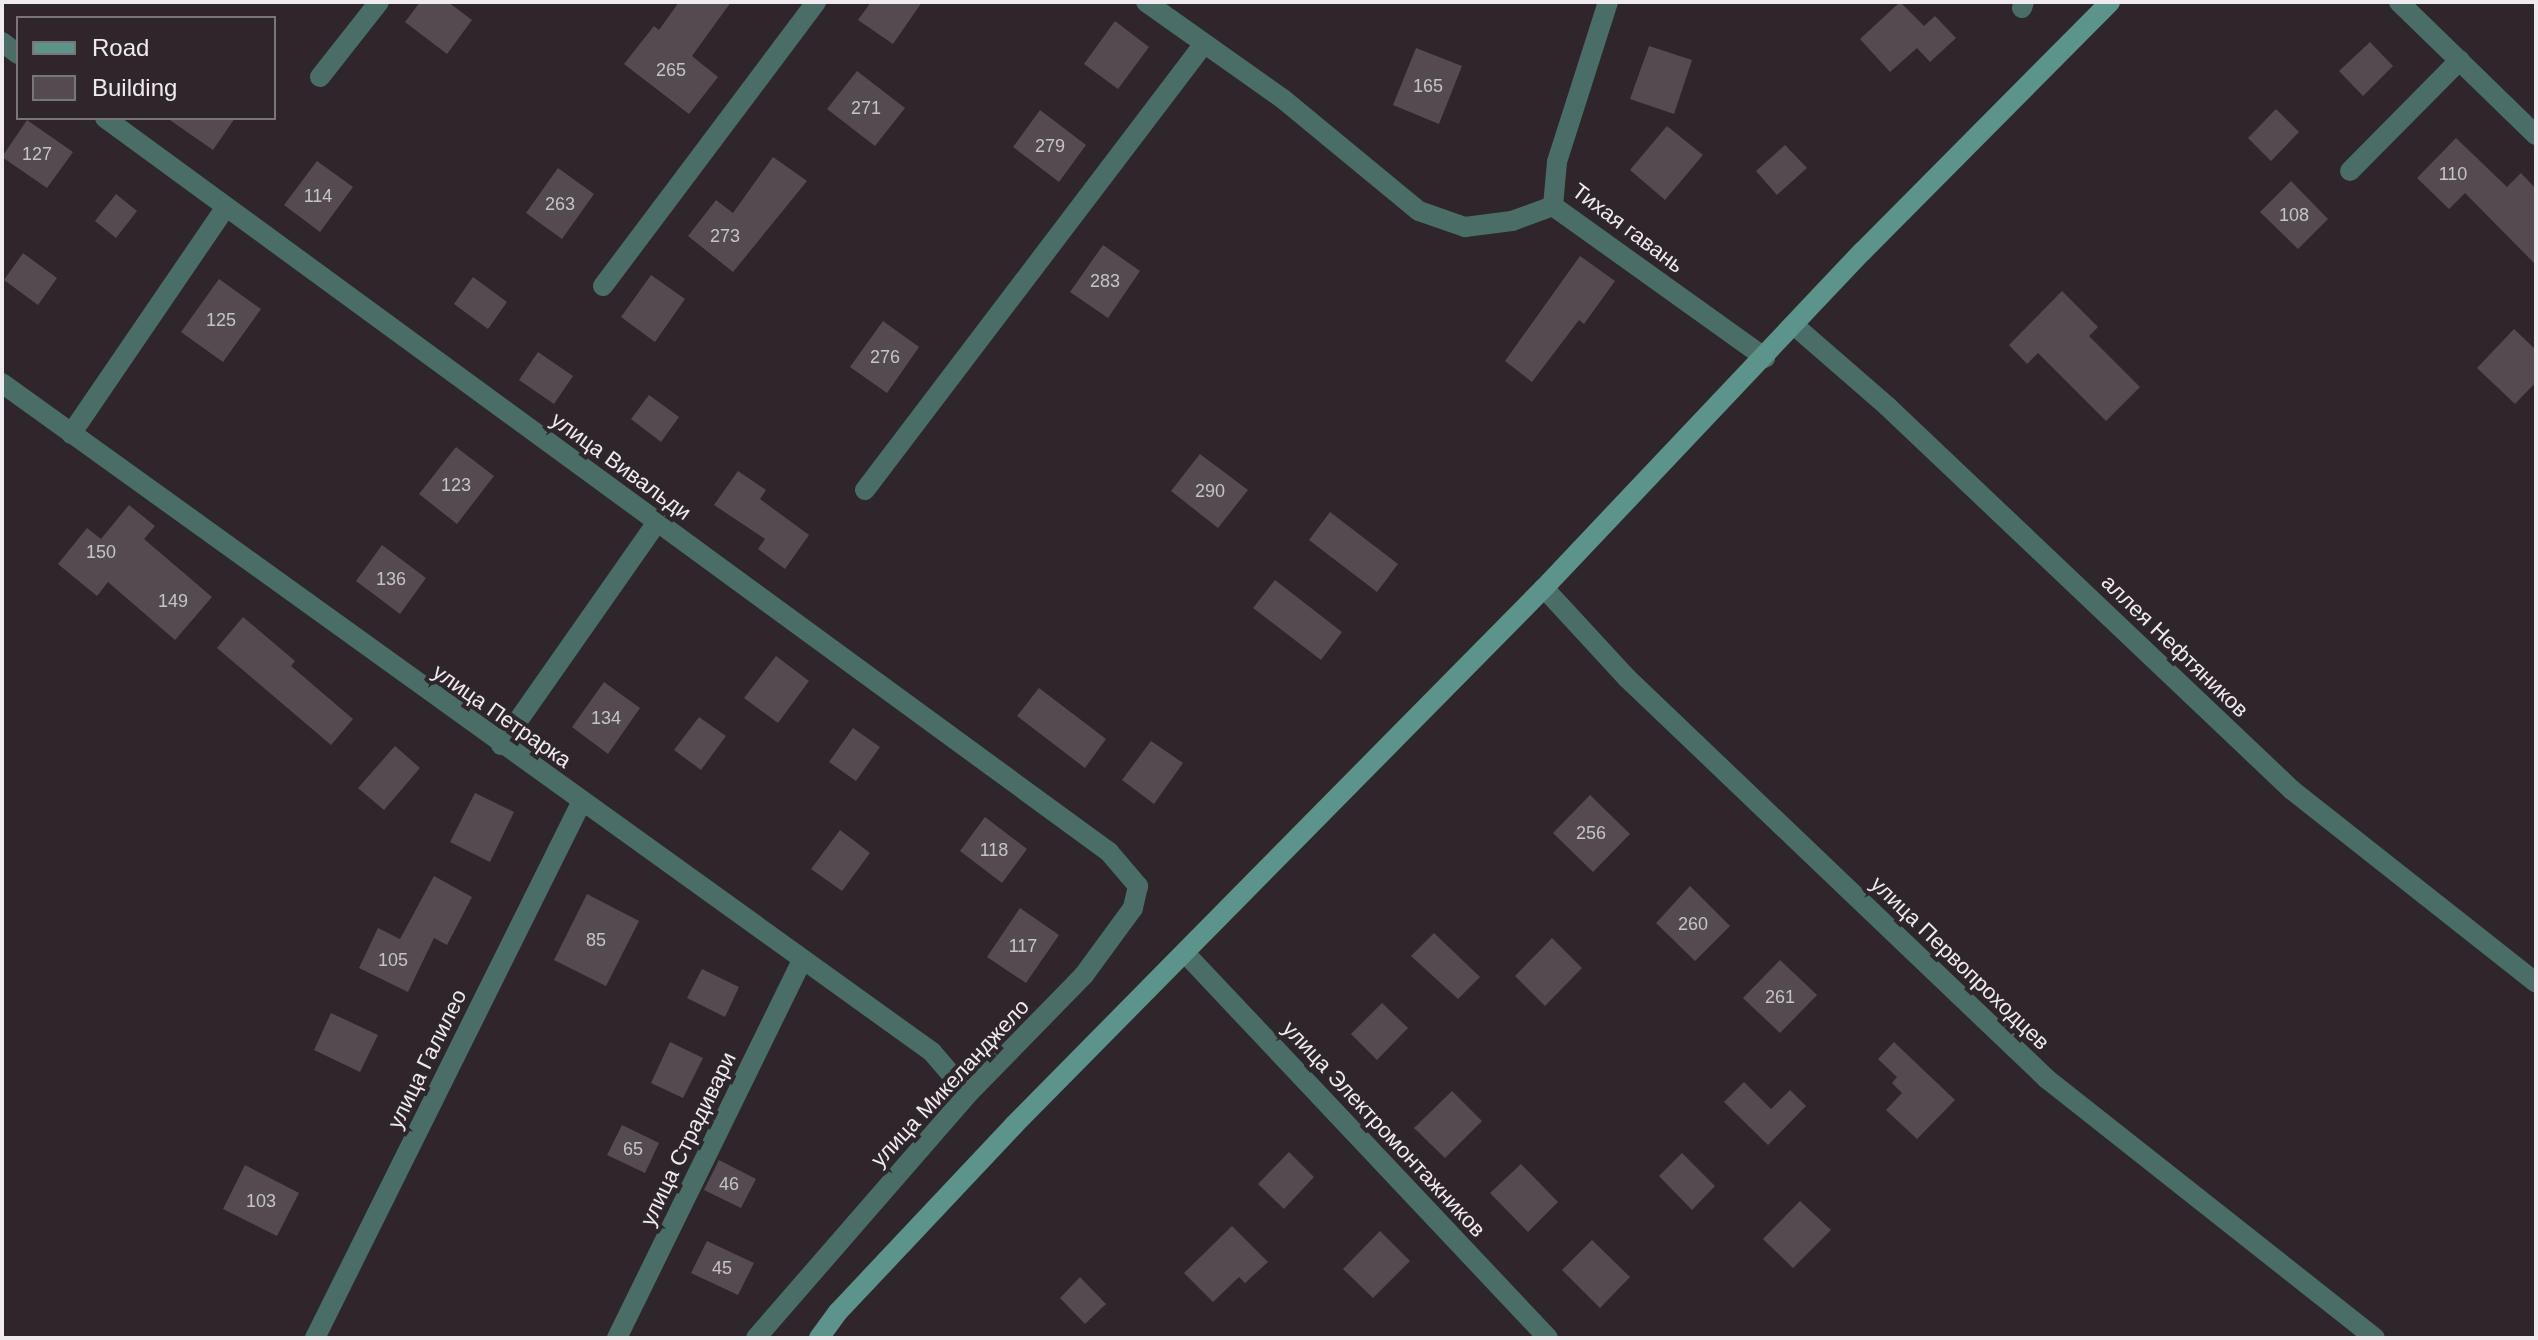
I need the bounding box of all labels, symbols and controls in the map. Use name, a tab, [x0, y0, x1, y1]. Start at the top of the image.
legend	[16, 16, 276, 120]
text: Road	[92, 34, 149, 61]
house number: 265	[656, 59, 686, 81]
text: Building	[92, 74, 177, 101]
house number: 165	[1413, 75, 1443, 97]
house number: 271	[851, 97, 881, 119]
house number: 279	[1035, 135, 1065, 157]
house number: 127	[22, 143, 52, 165]
house number: 110	[2439, 163, 2467, 185]
street label: Тихая гавань	[1567, 177, 1689, 279]
house number: 114	[304, 185, 332, 207]
house number: 263	[545, 193, 575, 215]
house number: 108	[2279, 204, 2309, 226]
house number: 273	[710, 225, 740, 247]
house number: 283	[1090, 270, 1120, 292]
house number: 125	[206, 309, 236, 331]
house number: 276	[870, 346, 900, 368]
street label: улица Вивальди	[546, 406, 696, 526]
house number: 123	[441, 474, 471, 496]
house number: 290	[1195, 480, 1225, 502]
house number: 150	[86, 541, 116, 563]
house number: 136	[376, 568, 406, 590]
street label: аллея Нефтяников	[2096, 569, 2254, 723]
house number: 149	[158, 590, 188, 612]
street label: улица Петрарка	[428, 658, 576, 774]
house number: 134	[591, 707, 621, 729]
house number: 256	[1576, 822, 1606, 844]
house number: 118	[980, 839, 1008, 861]
street label: улица Первопроходцев	[1865, 871, 2055, 1055]
house number: 260	[1678, 913, 1708, 935]
house number: 85	[586, 929, 606, 951]
house number: 117	[1009, 935, 1037, 957]
house number: 105	[378, 949, 408, 971]
street label: улица Галилео	[382, 985, 472, 1133]
house number: 261	[1765, 986, 1795, 1008]
street label: улица Микеланджело	[865, 993, 1035, 1173]
street label: улица Электромонтажников	[1277, 1016, 1491, 1242]
street label: улица Страдивари	[634, 1048, 742, 1230]
house number: 65	[623, 1138, 643, 1160]
house number: 46	[719, 1173, 739, 1195]
house number: 103	[246, 1190, 276, 1212]
house number: 45	[712, 1257, 732, 1279]

